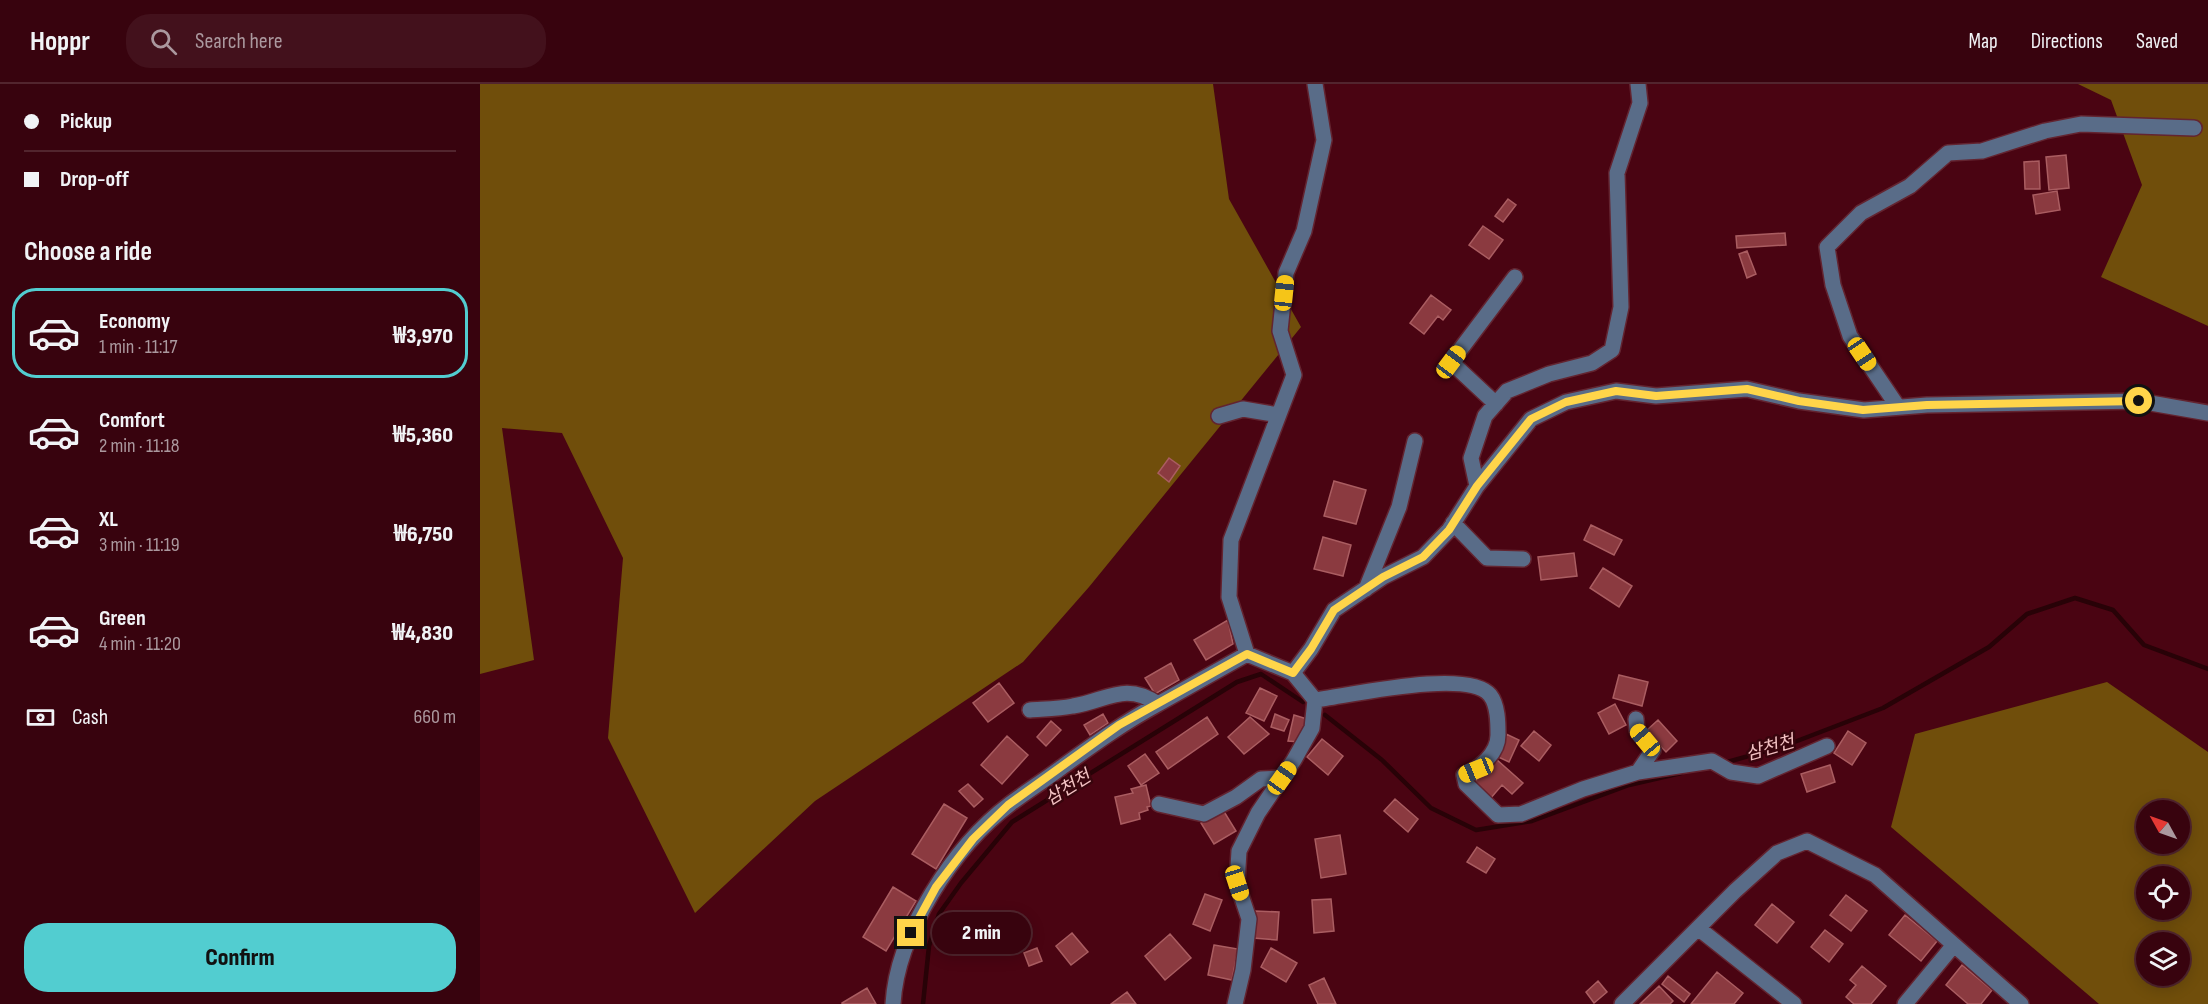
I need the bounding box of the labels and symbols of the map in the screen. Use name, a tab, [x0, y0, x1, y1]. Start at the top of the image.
car	[1273, 274, 1295, 312]
car	[1844, 334, 1880, 374]
car	[1433, 342, 1469, 382]
route start	[2125, 387, 2152, 414]
car	[1627, 720, 1663, 760]
water label: 삼천천	[1743, 730, 1799, 765]
car	[1456, 755, 1496, 785]
car	[1264, 758, 1300, 798]
water label: 삼천천	[1041, 765, 1097, 810]
north arrow	[2136, 800, 2190, 854]
car	[1223, 863, 1251, 903]
callout: 2 min	[932, 912, 1031, 954]
route end	[897, 919, 924, 946]

